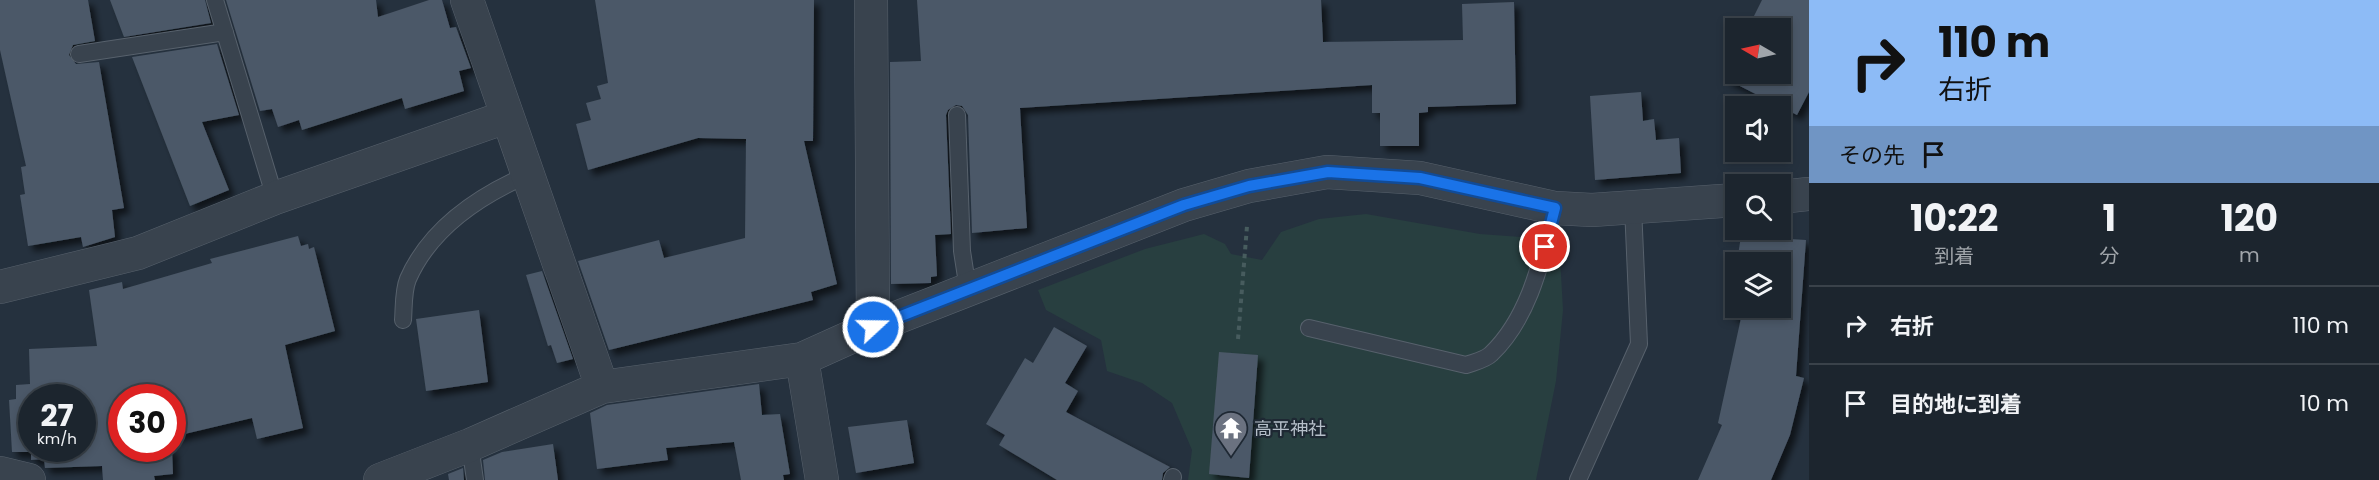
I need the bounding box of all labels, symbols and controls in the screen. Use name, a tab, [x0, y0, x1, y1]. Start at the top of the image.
text: 110 m	[1938, 13, 2050, 72]
north arrow	[1725, 18, 1791, 84]
map controls	[1725, 18, 1791, 318]
icon: right	[1839, 24, 1917, 102]
text: 右折	[1938, 71, 1992, 108]
button: sound	[1725, 96, 1791, 162]
icon: arrive	[1917, 138, 1950, 171]
text: その先	[1839, 140, 1905, 171]
button: search	[1725, 174, 1791, 240]
text: 10:22	[1910, 193, 1998, 244]
text: 1	[2103, 193, 2116, 244]
text: 120	[2220, 193, 2278, 244]
pin	[1519, 221, 1570, 272]
icon: arrive	[1528, 230, 1561, 263]
text: m	[2239, 241, 2260, 269]
text: 到着	[1934, 242, 1974, 270]
text: 分	[2099, 242, 2119, 270]
button: layers	[1725, 252, 1791, 318]
position arrow	[841, 295, 905, 359]
icon: right	[1839, 309, 1872, 342]
text: 110 m	[2293, 310, 2349, 341]
text: 右折	[1890, 311, 1934, 342]
speed limit sign: 30	[108, 384, 186, 462]
icon: arrive	[1839, 387, 1872, 420]
text: 10 m	[2300, 388, 2349, 419]
text: 目的地に到着	[1890, 389, 2022, 420]
text: 27	[40, 394, 74, 437]
temple icon: 高平神社	[1213, 410, 1249, 457]
place label: 高平神社	[1254, 416, 1326, 441]
text: km/h	[37, 428, 77, 449]

